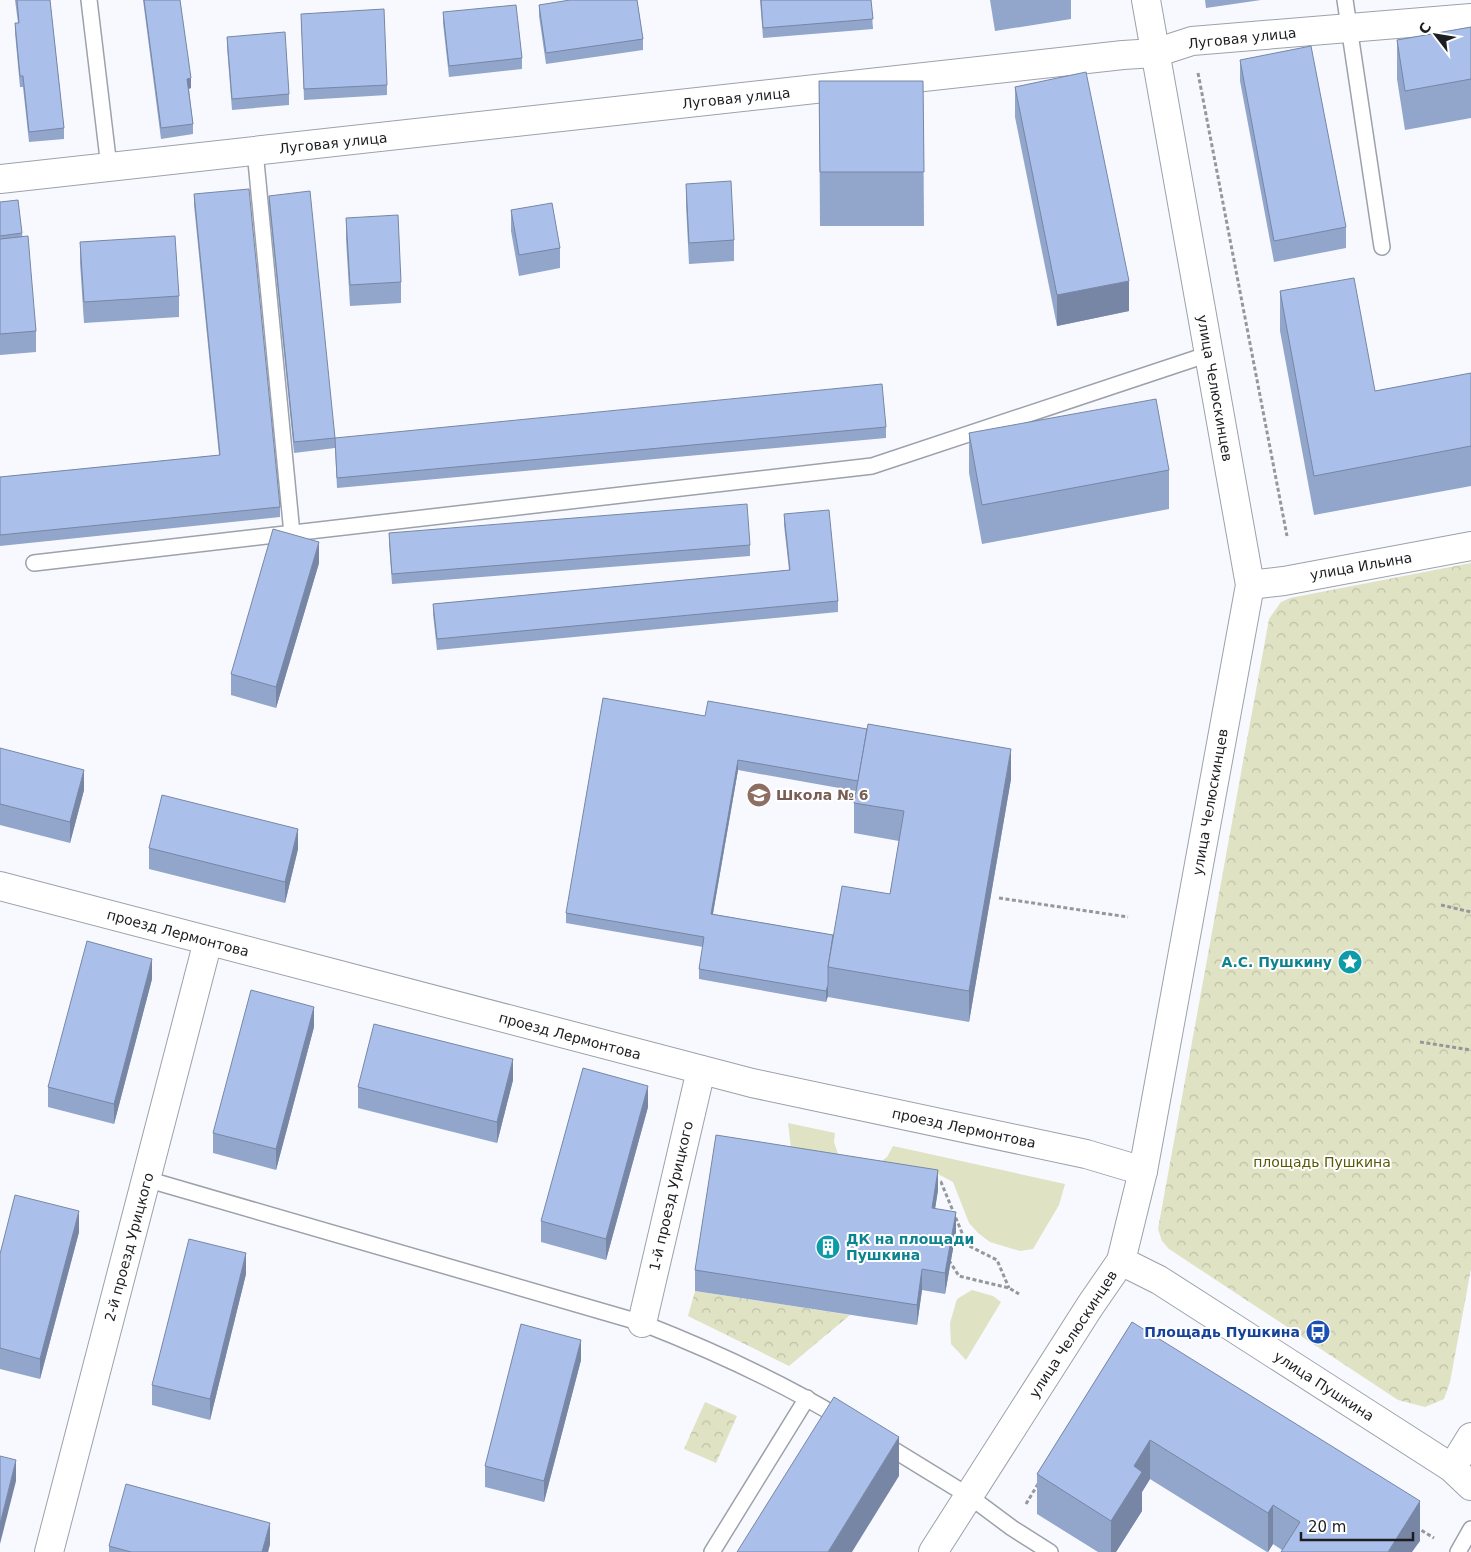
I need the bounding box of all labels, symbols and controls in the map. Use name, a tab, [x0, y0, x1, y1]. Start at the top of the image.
north arrow	[1411, 10, 1461, 60]
text: С	[1415, 20, 1434, 37]
street label: Луговая улица	[1187, 24, 1297, 52]
street label: Луговая улица	[681, 84, 791, 112]
street label: Луговая улица	[278, 129, 388, 157]
street label: улица Челюскинцев	[1194, 313, 1236, 463]
street label: улица Ильина	[1309, 549, 1413, 583]
street label: улица Челюскинцев	[1189, 727, 1231, 877]
school or university icon: Школа № 6	[746, 782, 772, 808]
place label: Школа № 6	[776, 787, 868, 803]
street label: проезд Лермонтова	[105, 906, 251, 960]
place icon: А.С. Пушкину	[1337, 949, 1363, 975]
place label: А.С. Пушкину	[1222, 954, 1332, 970]
street label: проезд Лермонтова	[497, 1009, 643, 1063]
street label: проезд Лермонтова	[891, 1105, 1037, 1151]
street label: 1-й проезд Урицкого	[646, 1120, 696, 1272]
park label: площадь Пушкина	[1253, 1154, 1391, 1170]
street label: 2-й проезд Урицкого	[101, 1171, 157, 1323]
place label: ДК на площади Пушкина	[846, 1231, 974, 1263]
building icon: ДК на площади Пушкина	[815, 1234, 841, 1260]
street label: улица Челюскинцев	[1026, 1267, 1120, 1401]
bus stop icon: Площадь Пушкина	[1305, 1319, 1331, 1345]
place label: Площадь Пушкина	[1144, 1324, 1300, 1340]
street label: улица Пушкина	[1271, 1348, 1377, 1424]
scale bar	[1301, 1510, 1414, 1542]
text: 20 m	[1308, 1518, 1346, 1536]

